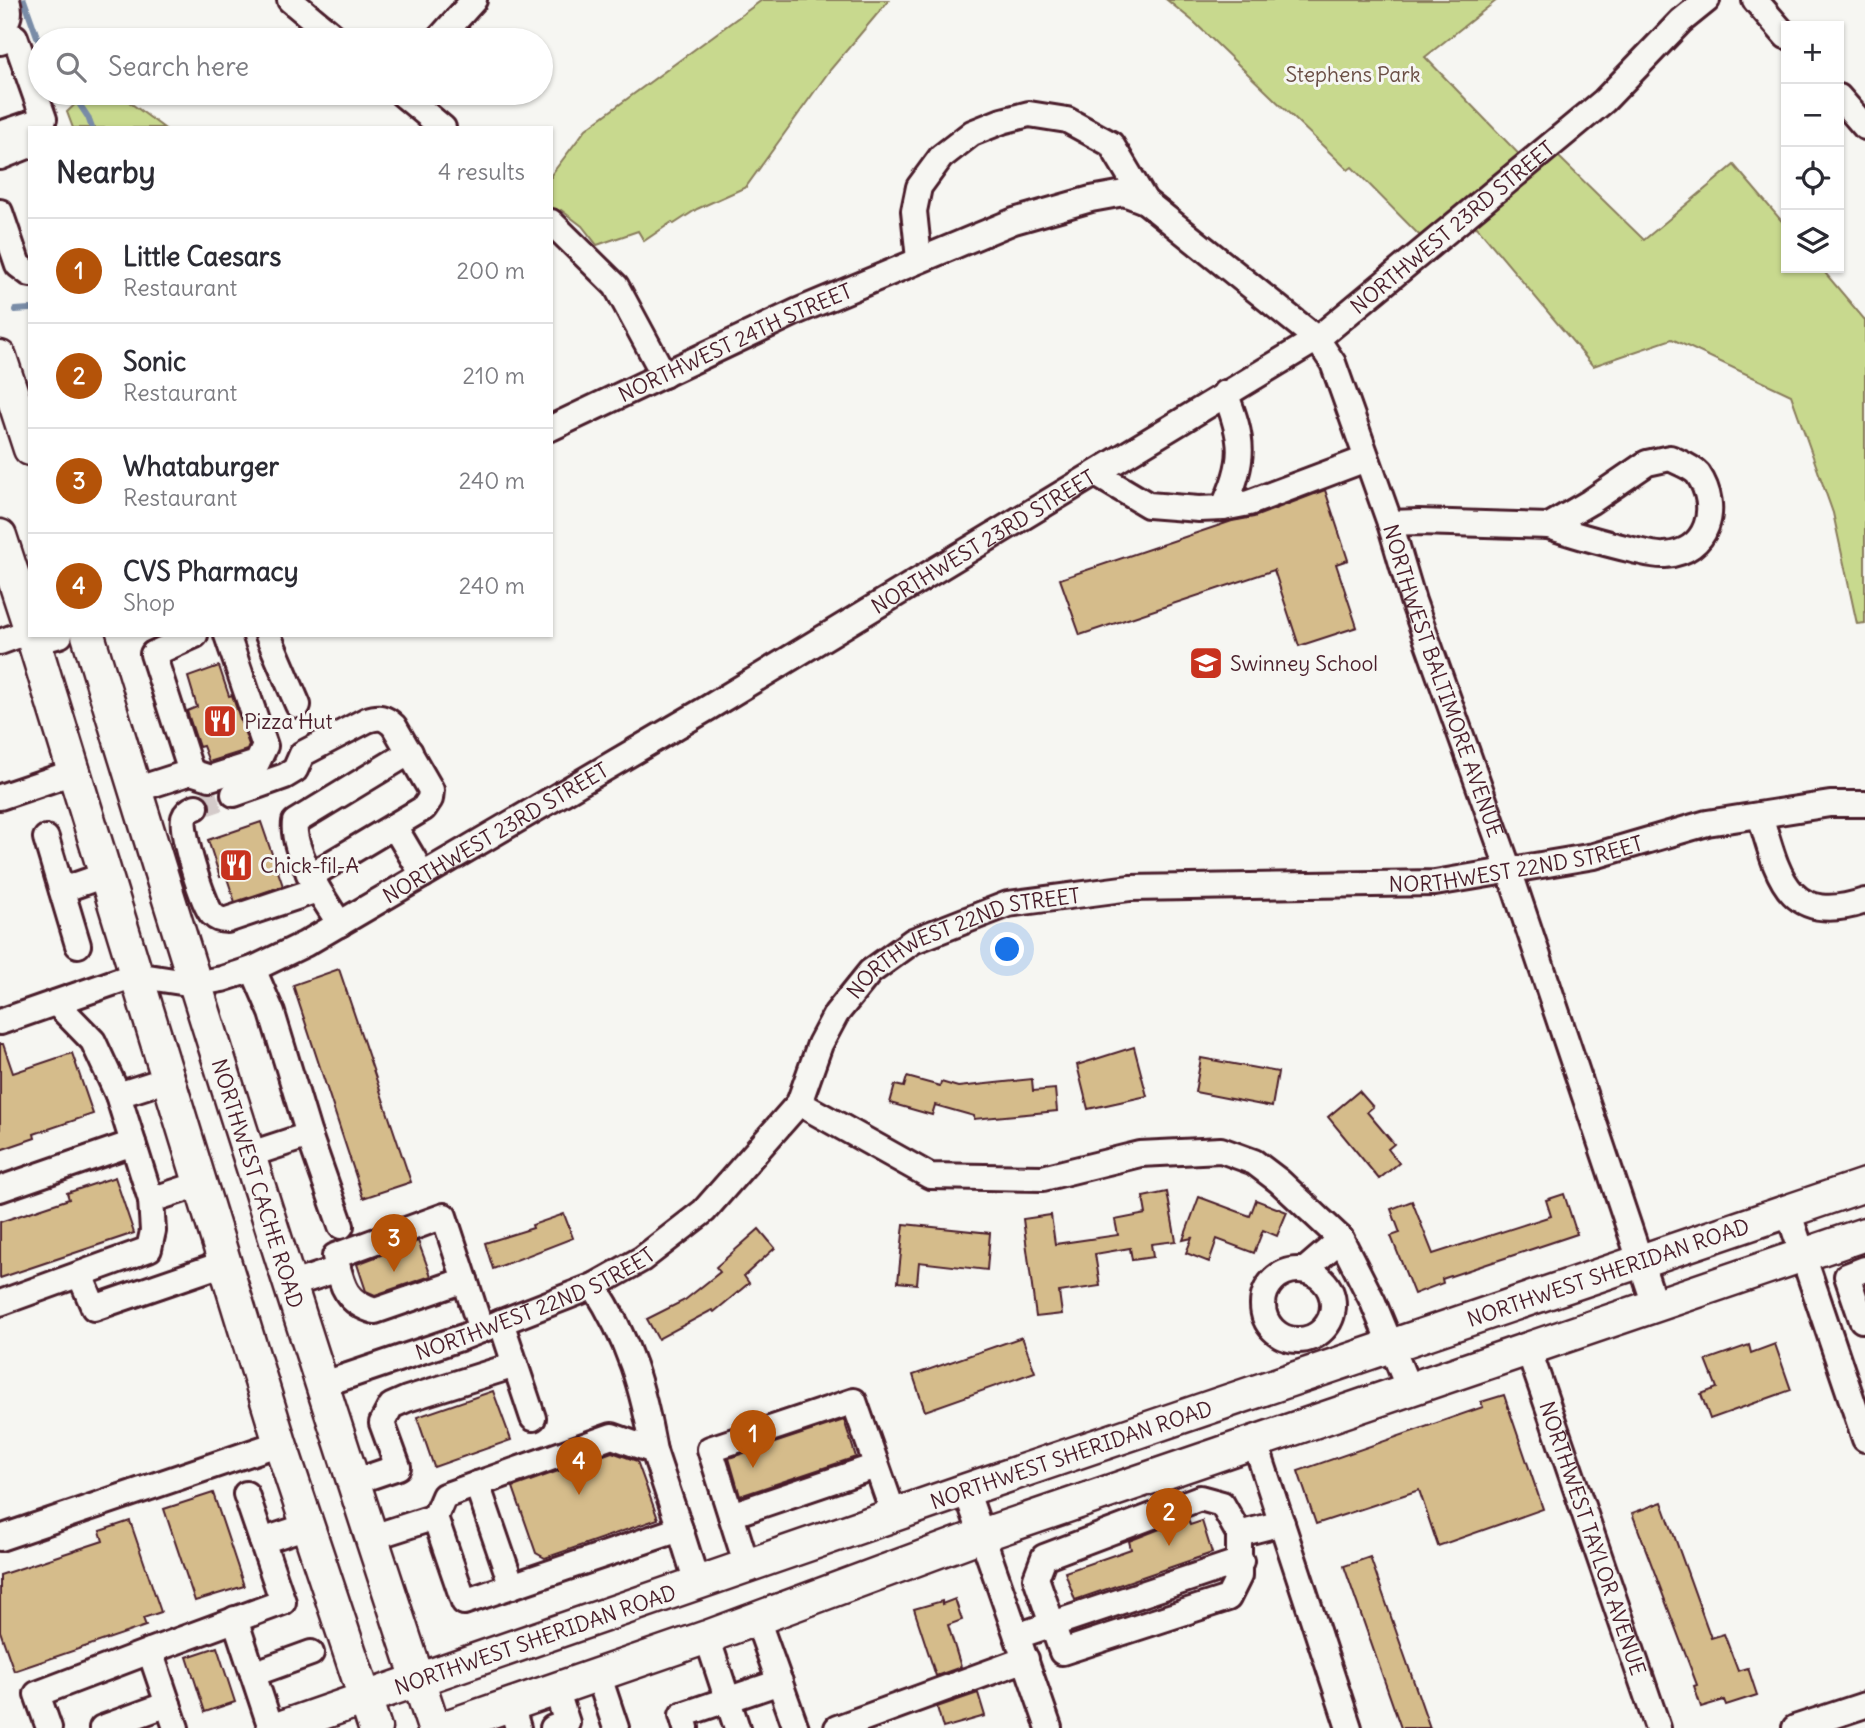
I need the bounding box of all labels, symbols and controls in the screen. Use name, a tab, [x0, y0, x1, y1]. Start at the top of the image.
map controls	[1781, 21, 1844, 273]
button: +	[1781, 21, 1844, 84]
search box	[28, 28, 553, 105]
icon: search	[52, 48, 90, 86]
text: Search here	[108, 50, 249, 83]
park label: Stephens Park	[1286, 61, 1421, 88]
button: −	[1781, 84, 1844, 147]
street label: NORTHWEST 23RD STREET	[1345, 134, 1560, 319]
button: locate	[1781, 147, 1844, 210]
text: Nearby	[56, 153, 156, 191]
text: 4 results	[438, 157, 525, 186]
button: layers	[1781, 210, 1844, 273]
text: Little Caesars	[123, 240, 281, 273]
text: 1	[74, 256, 84, 285]
text: 200 m	[456, 256, 525, 285]
text: Restaurant	[123, 273, 237, 302]
street label: NORTHWEST 24TH STREET	[614, 277, 856, 408]
text: Sonic	[123, 345, 186, 378]
text: 2	[73, 361, 85, 390]
text: 210 m	[462, 361, 525, 390]
text: Restaurant	[123, 378, 237, 407]
text: Whataburger	[123, 450, 279, 483]
street label: NORTHWEST 23RD STREET	[866, 463, 1100, 619]
text: 3	[72, 466, 86, 495]
text: 240 m	[459, 466, 525, 495]
text: Restaurant	[123, 483, 237, 512]
street label: NORTHWEST BALTIMORE AVENUE	[1378, 521, 1510, 841]
text: CVS Pharmacy	[123, 555, 299, 588]
text: 4	[72, 571, 86, 600]
text: 240 m	[459, 571, 525, 600]
text: Shop	[123, 588, 175, 617]
school or university icon: Swinney School	[1187, 644, 1225, 682]
place label: Swinney School	[1230, 650, 1378, 677]
restaurant icon: Pizza Hut	[201, 702, 239, 740]
place label: Pizza Hut	[244, 708, 333, 735]
street label: NORTHWEST 23RD STREET	[378, 756, 613, 909]
street label: NORTHWEST 22ND STREET	[1388, 829, 1646, 897]
restaurant icon: Chick-fil-A	[217, 846, 255, 884]
place label: Chick-fil-A	[260, 852, 359, 879]
street label: NORTHWEST 22ND STREET	[840, 881, 1082, 1004]
your location	[990, 932, 1024, 966]
street label: NORTHWEST CACHE ROAD	[206, 1055, 310, 1311]
street label: NORTHWEST SHERIDAN ROAD	[1463, 1212, 1753, 1333]
pin: 3	[371, 1214, 417, 1272]
street label: NORTHWEST 22ND STREET	[412, 1241, 660, 1366]
street label: NORTHWEST SHERIDAN ROAD	[926, 1394, 1216, 1515]
street label: NORTHWEST TAYLOR AVENUE	[1534, 1398, 1652, 1679]
pin: 1	[730, 1410, 776, 1468]
pin: 4	[556, 1437, 602, 1495]
pin: 2	[1146, 1488, 1192, 1546]
street label: NORTHWEST SHERIDAN ROAD	[391, 1578, 679, 1701]

